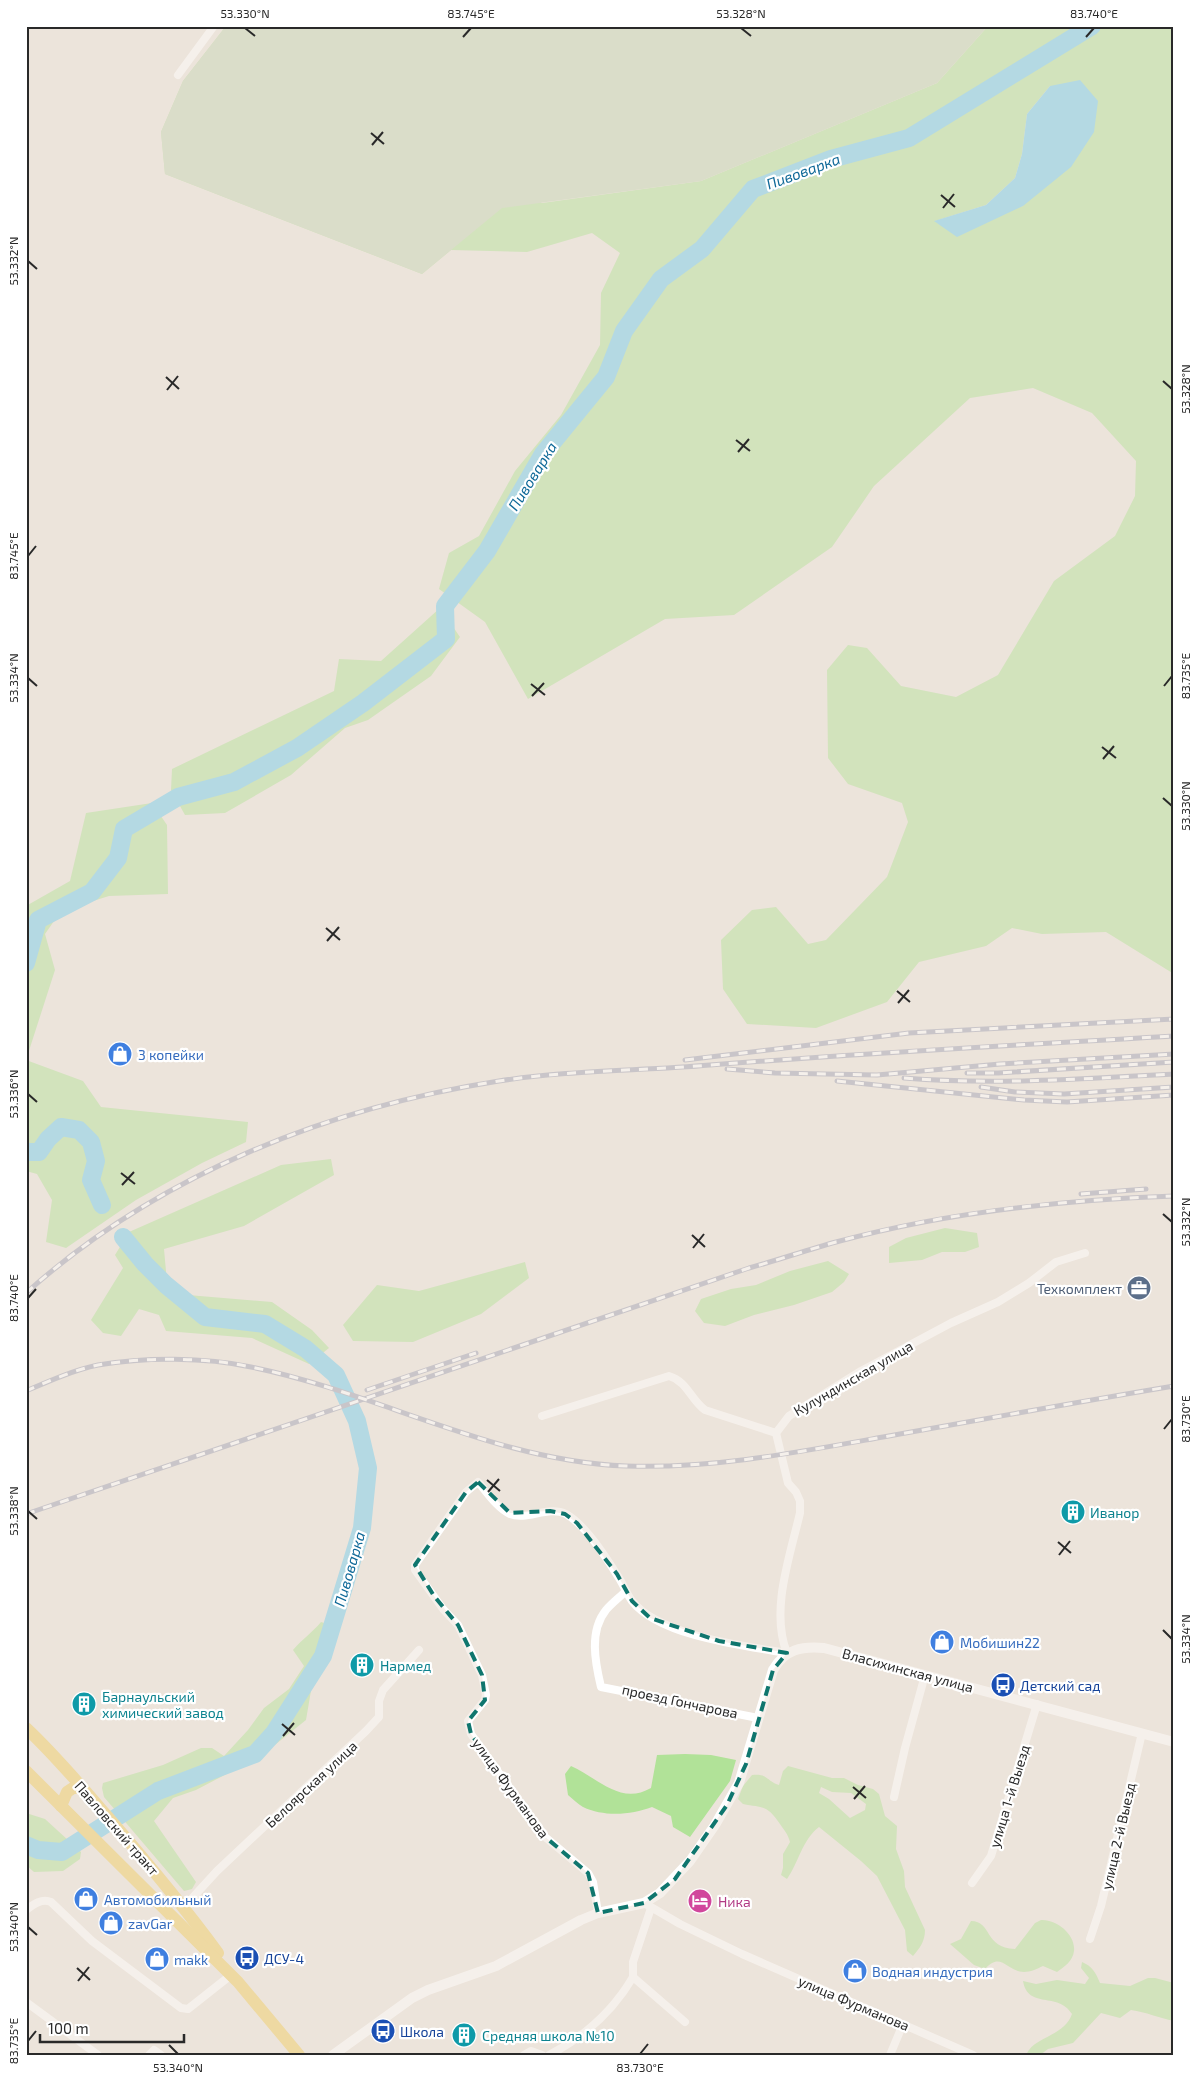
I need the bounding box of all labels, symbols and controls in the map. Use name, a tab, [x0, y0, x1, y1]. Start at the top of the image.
text: 53.330°N	[220, 6, 270, 20]
text: 83.745°E	[447, 6, 495, 20]
text: 53.328°N	[716, 6, 766, 20]
text: 83.740°E	[1070, 6, 1118, 20]
water label: Пивоварка	[764, 149, 842, 193]
text: 53.332°N	[6, 237, 20, 285]
text: 53.328°N	[1178, 364, 1192, 414]
water label: Пивоварка	[504, 438, 560, 514]
text: 83.745°E	[6, 532, 20, 580]
text: 83.735°E	[1178, 652, 1192, 699]
text: 53.334°N	[6, 653, 20, 703]
text: 53.330°N	[1178, 781, 1192, 831]
shop icon: 3 копейки	[107, 1041, 133, 1067]
place label: 3 копейки	[138, 1046, 204, 1063]
text: 53.336°N	[6, 1070, 20, 1118]
text: 53.332°N	[1178, 1198, 1192, 1246]
text: 83.740°E	[6, 1274, 20, 1322]
office icon: Техкомплект	[1126, 1275, 1152, 1301]
place label: Техкомплект	[1037, 1280, 1122, 1297]
street label: Кулундинская улица	[790, 1337, 916, 1419]
text: 83.730°E	[1178, 1395, 1192, 1443]
text: 53.338°N	[6, 1486, 20, 1536]
building icon: Иванор	[1060, 1499, 1086, 1525]
place label: Иванор	[1090, 1504, 1139, 1521]
water label: Пивоварка	[330, 1529, 368, 1609]
text: 53.334°N	[1178, 1614, 1192, 1664]
shop icon: Мобишин22	[929, 1629, 955, 1655]
place label: Мобишин22	[960, 1634, 1040, 1651]
street label: Власихинская улица	[841, 1644, 975, 1696]
building icon: Нармед	[349, 1652, 375, 1678]
place label: Нармед	[380, 1657, 431, 1674]
bus stop icon: Детский сад	[990, 1672, 1016, 1698]
place label: Детский сад	[1020, 1677, 1101, 1694]
street label: проезд Гончарова	[621, 1680, 739, 1722]
place label: Барнаульский химический завод	[102, 1688, 224, 1721]
building icon: Барнаульский химический завод	[71, 1691, 97, 1717]
street label: улица Фурманова	[469, 1735, 553, 1841]
street label: Белоярская улица	[261, 1737, 361, 1831]
street label: улица 1-й Выезд	[985, 1742, 1033, 1850]
street label: Павловский тракт	[71, 1777, 163, 1879]
street label: улица 2-й Выезд	[1097, 1781, 1139, 1891]
shop icon: Автомобильный	[73, 1886, 99, 1912]
hotel icon: Ника	[687, 1888, 713, 1914]
place label: Автомобильный	[104, 1891, 211, 1908]
place label: Ника	[718, 1893, 751, 1910]
text: 53.340°N	[6, 1902, 20, 1952]
shop icon: zavGar	[98, 1910, 124, 1936]
place label: zavGar	[128, 1915, 173, 1932]
bus stop icon: ДСУ-4	[234, 1945, 260, 1971]
shop icon: makk	[144, 1946, 170, 1972]
place label: ДСУ-4	[264, 1950, 304, 1967]
place label: makk	[174, 1951, 208, 1968]
shop icon: Водная индустрия	[842, 1958, 868, 1984]
place label: Водная индустрия	[872, 1963, 993, 1980]
street label: улица Фурманова	[796, 1972, 912, 2034]
scale bar	[40, 2011, 184, 2043]
text: 83.735°E	[6, 2017, 20, 2064]
bus stop icon: Школа	[370, 2018, 396, 2044]
text: 100 m	[48, 2019, 89, 2037]
building icon: Средняя школа №10	[451, 2022, 477, 2048]
place label: Школа	[400, 2023, 444, 2040]
place label: Средняя школа №10	[482, 2027, 615, 2044]
text: 53.340°N	[153, 2060, 203, 2074]
text: 83.730°E	[616, 2060, 664, 2074]

